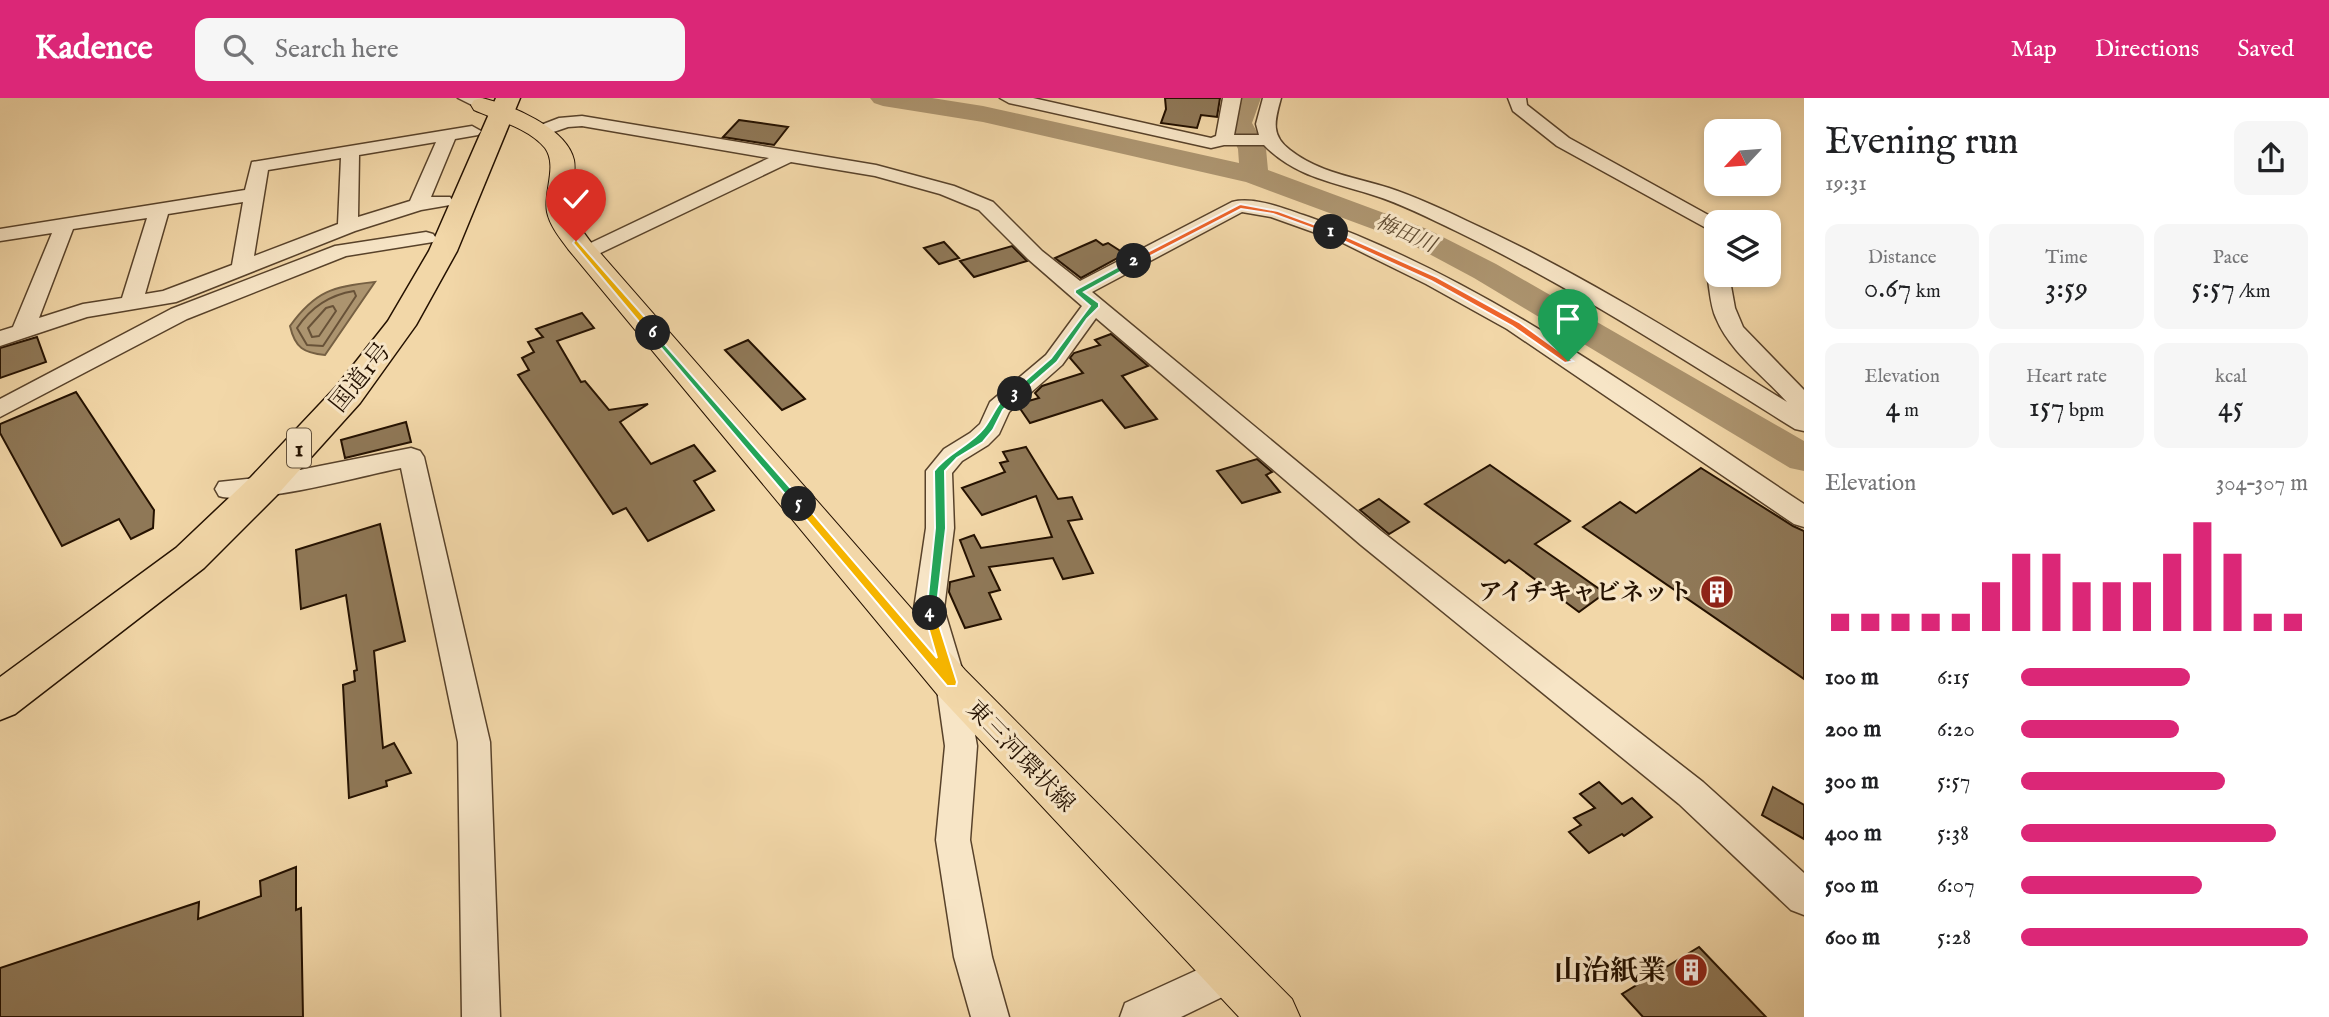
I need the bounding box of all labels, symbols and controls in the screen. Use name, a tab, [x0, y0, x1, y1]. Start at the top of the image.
search box	[195, 18, 685, 81]
text: Kadence	[35, 28, 153, 70]
icon: search	[219, 30, 257, 68]
text: Search here	[275, 33, 399, 66]
text: Map	[2011, 34, 2057, 65]
text: Directions	[2095, 34, 2199, 65]
text: Saved	[2237, 34, 2294, 65]
north arrow	[1704, 119, 1782, 196]
map controls	[1704, 119, 1781, 287]
text: Evening run	[1825, 119, 2019, 167]
button: share	[2234, 121, 2308, 195]
pin	[546, 169, 606, 241]
text: 19:31	[1825, 169, 1867, 198]
icon: check	[557, 180, 595, 218]
water label: 梅田川	[1371, 209, 1441, 260]
button: layers	[1704, 210, 1781, 287]
pin: 1	[1314, 214, 1348, 250]
text: 1	[1327, 219, 1334, 243]
pin: 2	[1116, 244, 1152, 278]
text: Distance	[1868, 246, 1937, 270]
text: Time	[2045, 246, 2088, 270]
text: Pace	[2213, 246, 2249, 270]
text: 2	[1129, 248, 1138, 272]
text: 0.67	[1864, 270, 1912, 308]
text: 3:59	[2045, 270, 2088, 308]
text: 5:57	[2191, 270, 2235, 308]
text: km	[1912, 280, 1941, 304]
text: /km	[2235, 280, 2270, 304]
pin	[1538, 289, 1598, 361]
icon: arrive	[1549, 300, 1587, 338]
pin: 6	[636, 316, 670, 350]
text: 6	[648, 320, 657, 344]
street label: 国道1号	[324, 337, 399, 419]
text: Elevation	[1864, 365, 1940, 389]
text: Heart rate	[2026, 365, 2107, 389]
text: kcal	[2215, 365, 2247, 389]
pin: 3	[998, 376, 1032, 412]
text: 3	[1011, 381, 1018, 405]
text: 4	[1885, 389, 1900, 427]
text: 157	[2029, 389, 2065, 427]
text: 45	[2218, 389, 2244, 427]
text: m	[1900, 399, 1919, 423]
text: bpm	[2065, 399, 2104, 423]
road number: 1	[287, 428, 311, 468]
text: Elevation	[1825, 469, 1916, 498]
text: 304–307 m	[2216, 469, 2308, 498]
pin: 5	[782, 486, 816, 522]
text: 5	[795, 491, 802, 515]
building icon: アイチキャビネット	[1698, 573, 1736, 611]
place label: アイチキャビネット	[1478, 578, 1692, 609]
pin: 4	[912, 596, 948, 630]
text: 4	[925, 600, 934, 624]
text: 100 m	[1825, 663, 1879, 692]
text: 6:15	[1937, 663, 1970, 692]
street label: 東三河環状線	[959, 694, 1081, 820]
text: 200 m	[1825, 715, 1881, 744]
text: 6:20	[1937, 715, 1975, 744]
text: 300 m	[1825, 767, 1879, 796]
text: 5:57	[1937, 767, 1971, 796]
text: 400 m	[1825, 819, 1882, 848]
text: 5:38	[1937, 819, 1969, 848]
text: 500 m	[1825, 871, 1879, 900]
text: 6:07	[1937, 871, 1975, 900]
text: 600 m	[1825, 923, 1880, 952]
text: 5:28	[1937, 923, 1971, 952]
building icon: 山治紙業	[1672, 951, 1710, 989]
place label: 山治紙業	[1554, 955, 1666, 990]

